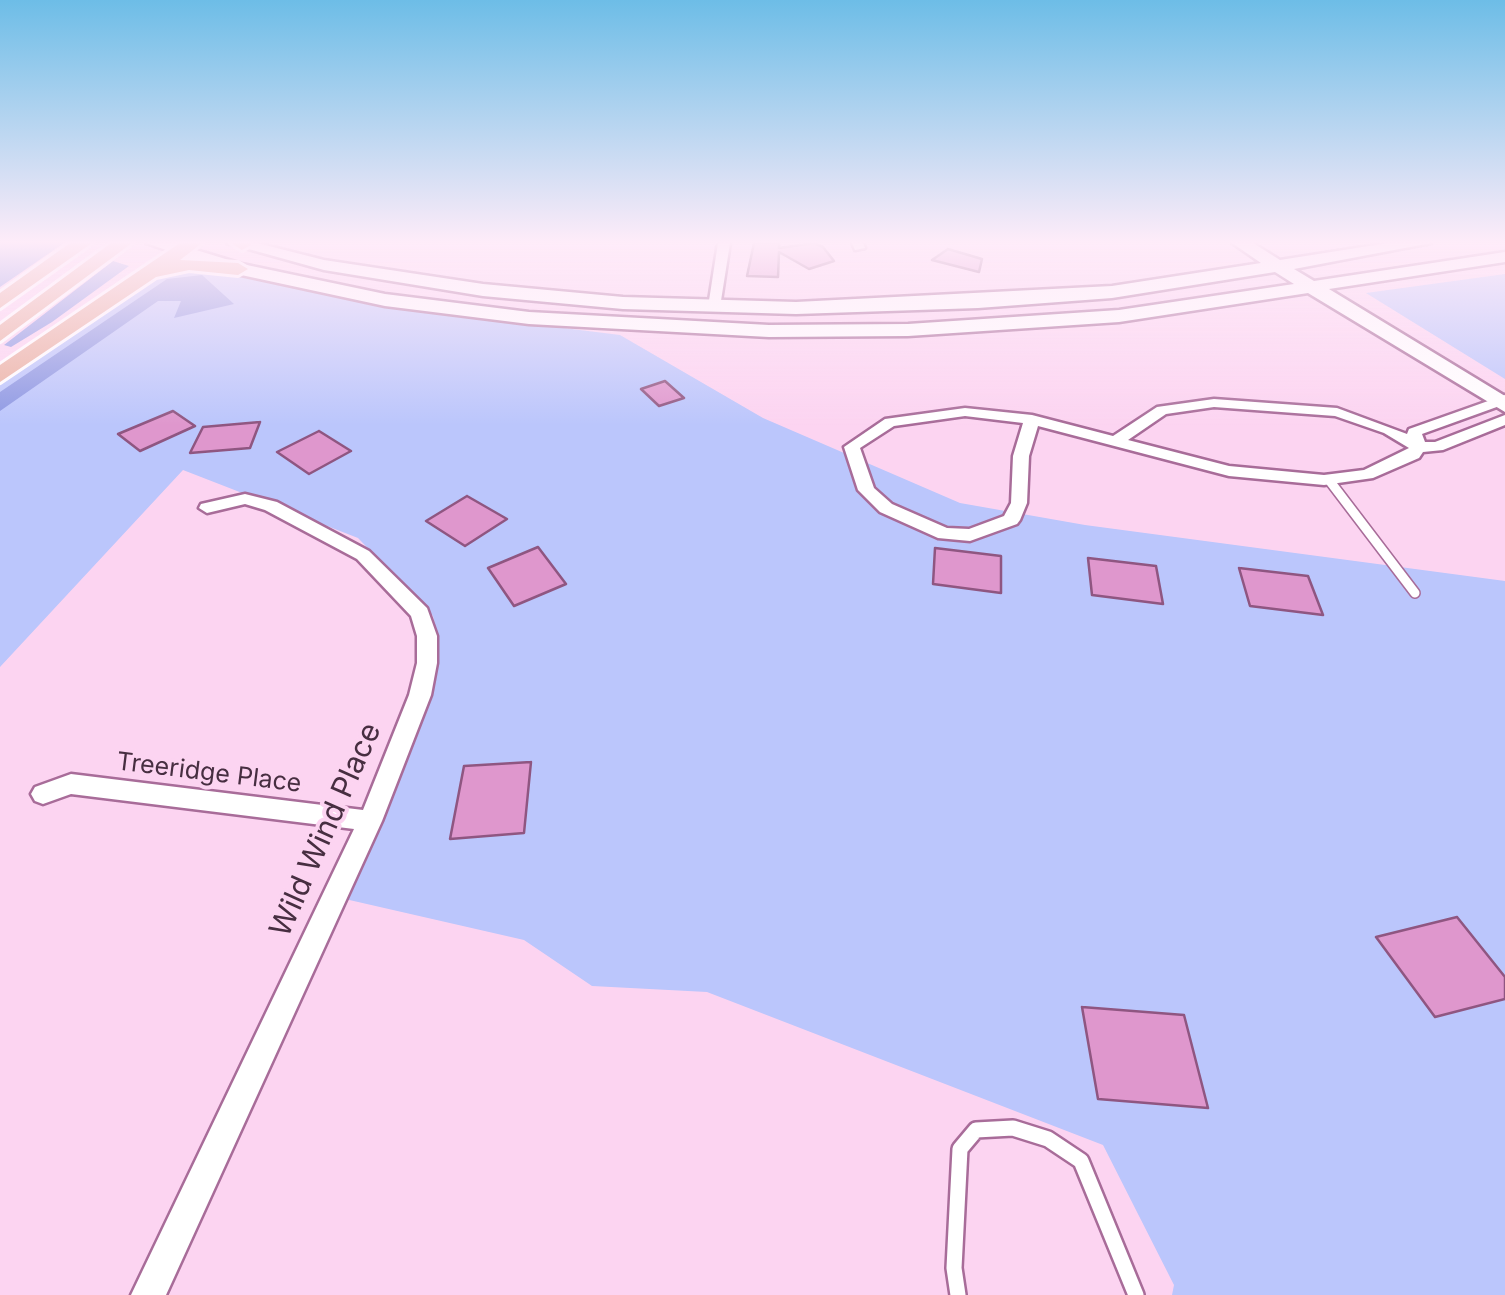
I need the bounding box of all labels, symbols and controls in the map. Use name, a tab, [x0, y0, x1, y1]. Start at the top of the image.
street label: Wild Wind Place	[263, 718, 389, 942]
street label: Treeridge Place	[115, 747, 303, 799]

